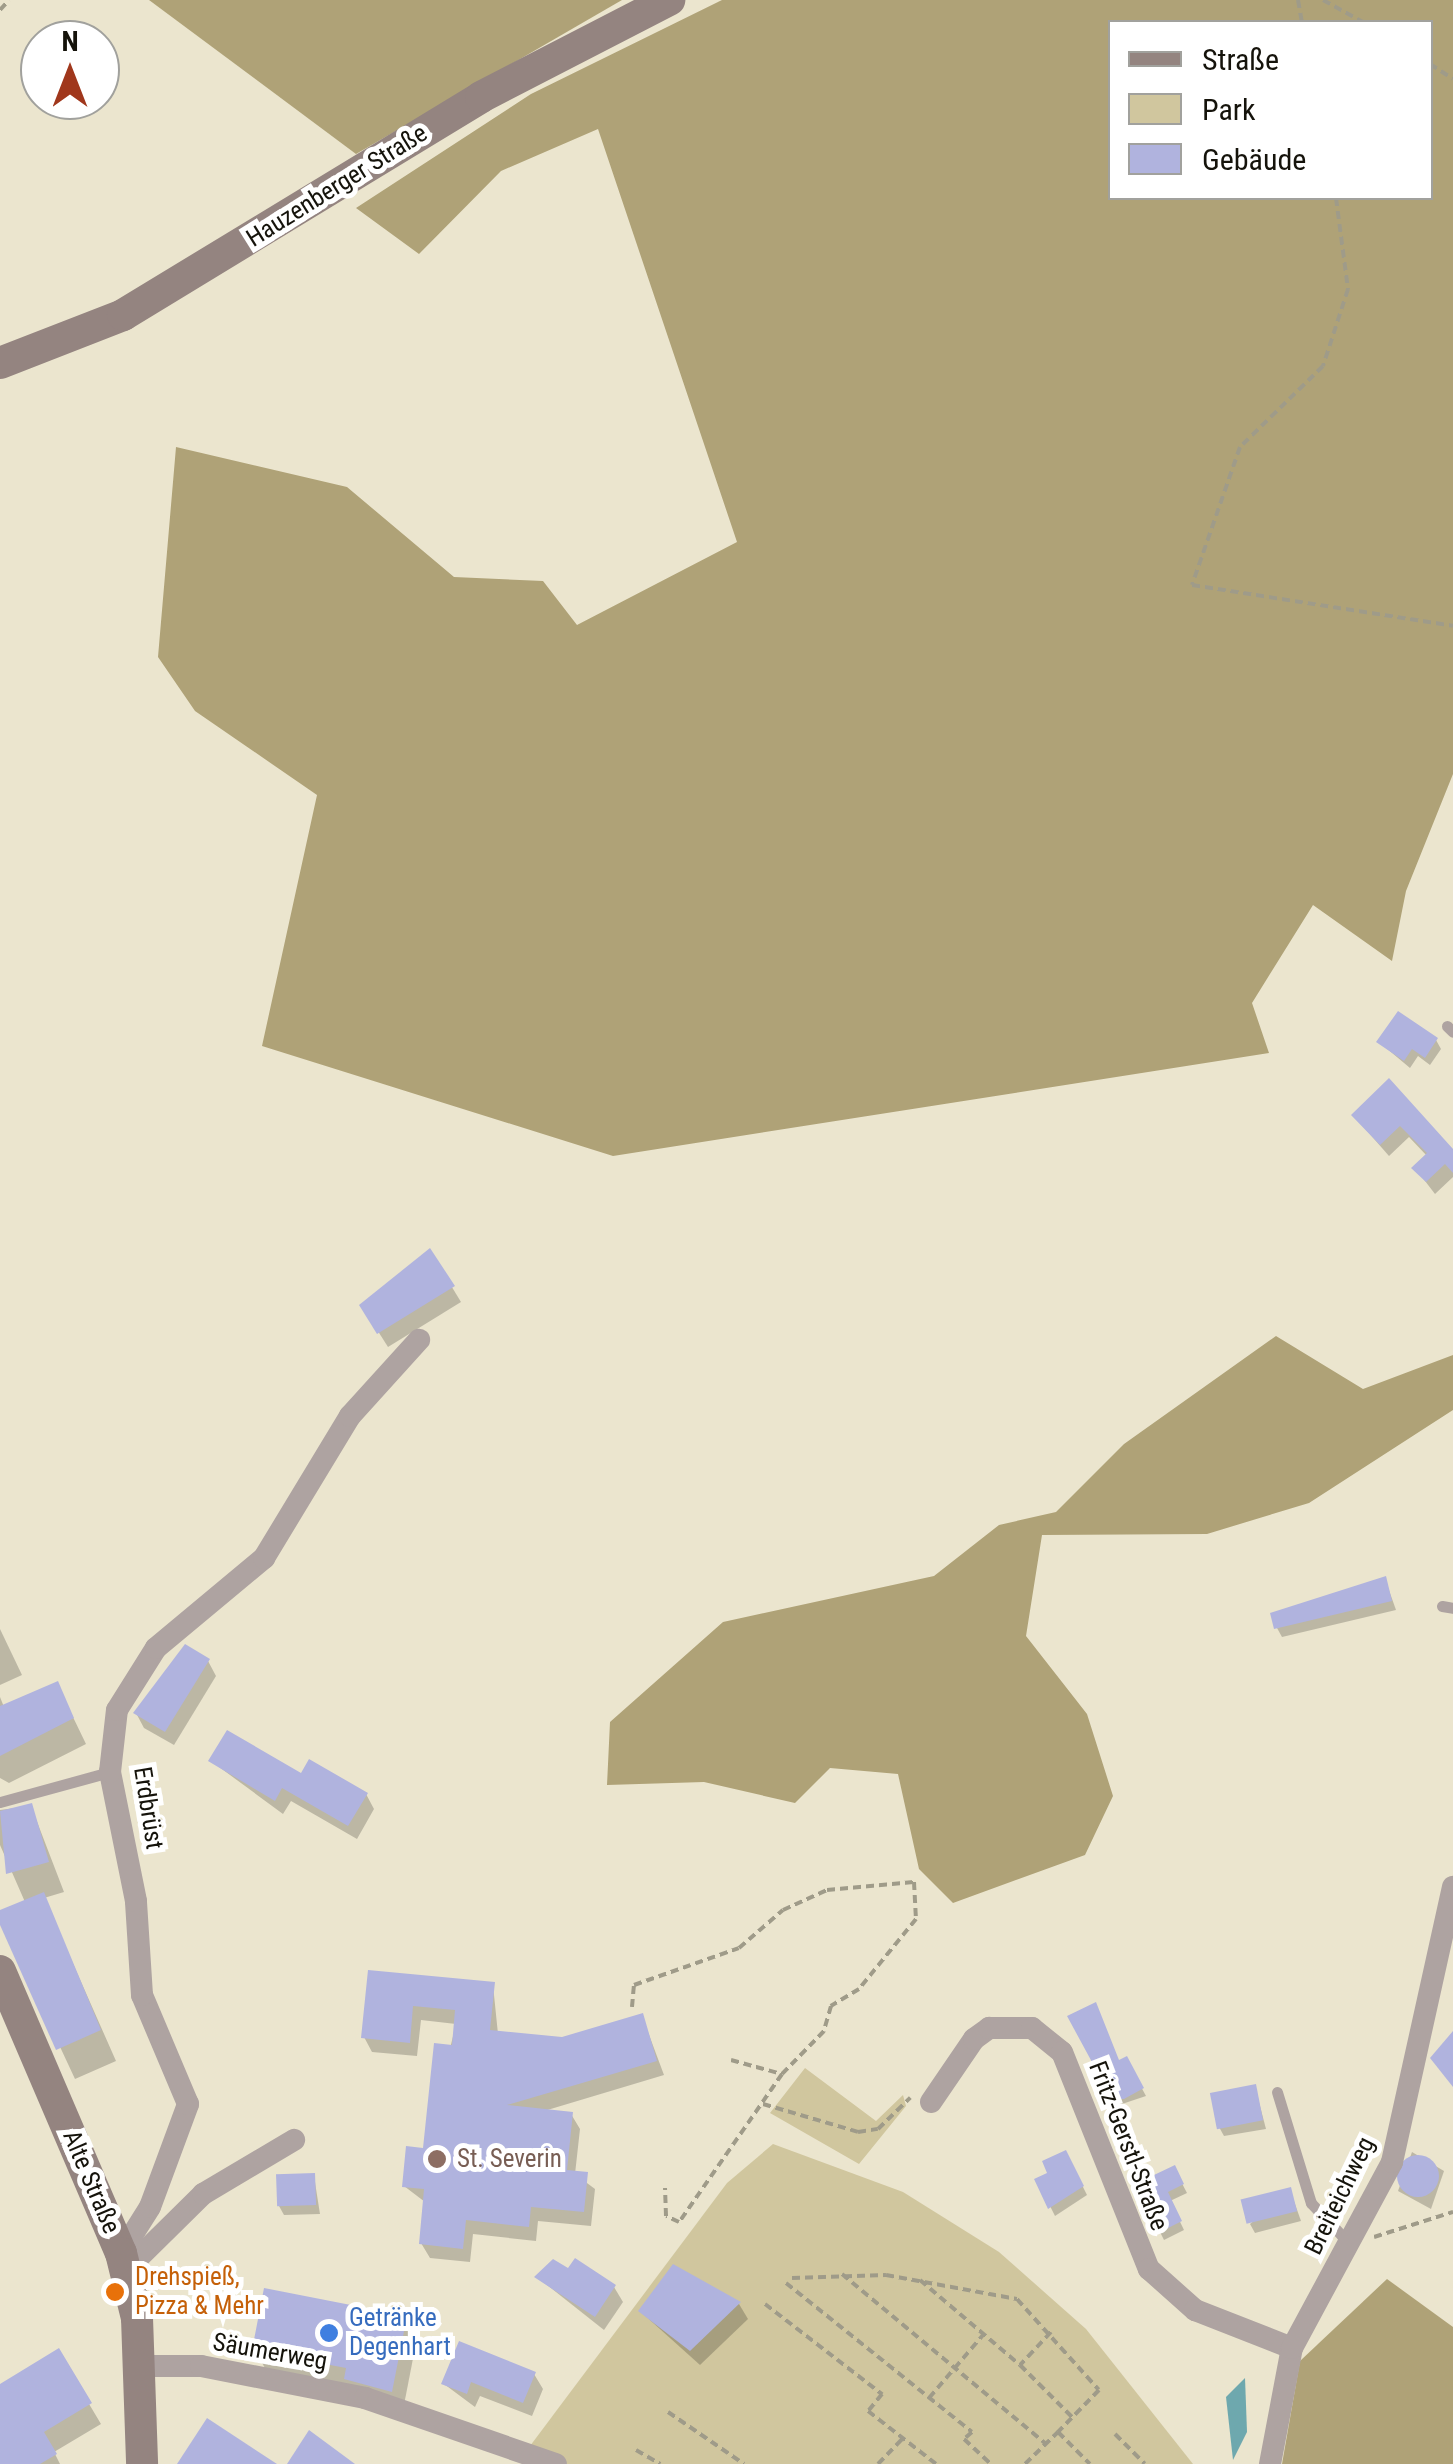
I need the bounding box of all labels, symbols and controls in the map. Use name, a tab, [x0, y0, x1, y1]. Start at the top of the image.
north arrow	[20, 20, 120, 120]
legend	[1108, 20, 1433, 200]
text: N	[61, 25, 79, 58]
text: Straße	[1202, 42, 1279, 77]
text: Park	[1202, 92, 1256, 127]
street label: Hauzenberger Straße	[241, 118, 433, 254]
text: Gebäude	[1202, 142, 1306, 177]
street label: Erdbrüst	[127, 1765, 169, 1851]
street label: Fritz-Gerstl-Straße	[1082, 2057, 1174, 2235]
street label: Alte Straße	[56, 2126, 126, 2238]
street label: Breiteichweg	[1299, 2132, 1381, 2260]
place label: St. Severin	[457, 2144, 562, 2174]
marker: St. Severin	[426, 2148, 448, 2170]
place label: Drehspieß, Pizza & Mehr	[135, 2263, 264, 2322]
marker: Drehspieß, Pizza & Mehr	[104, 2281, 126, 2303]
place label: Getränke Degenhart	[349, 2304, 451, 2363]
marker: Getränke Degenhart	[318, 2322, 340, 2344]
street label: Säumerweg	[210, 2327, 330, 2377]

